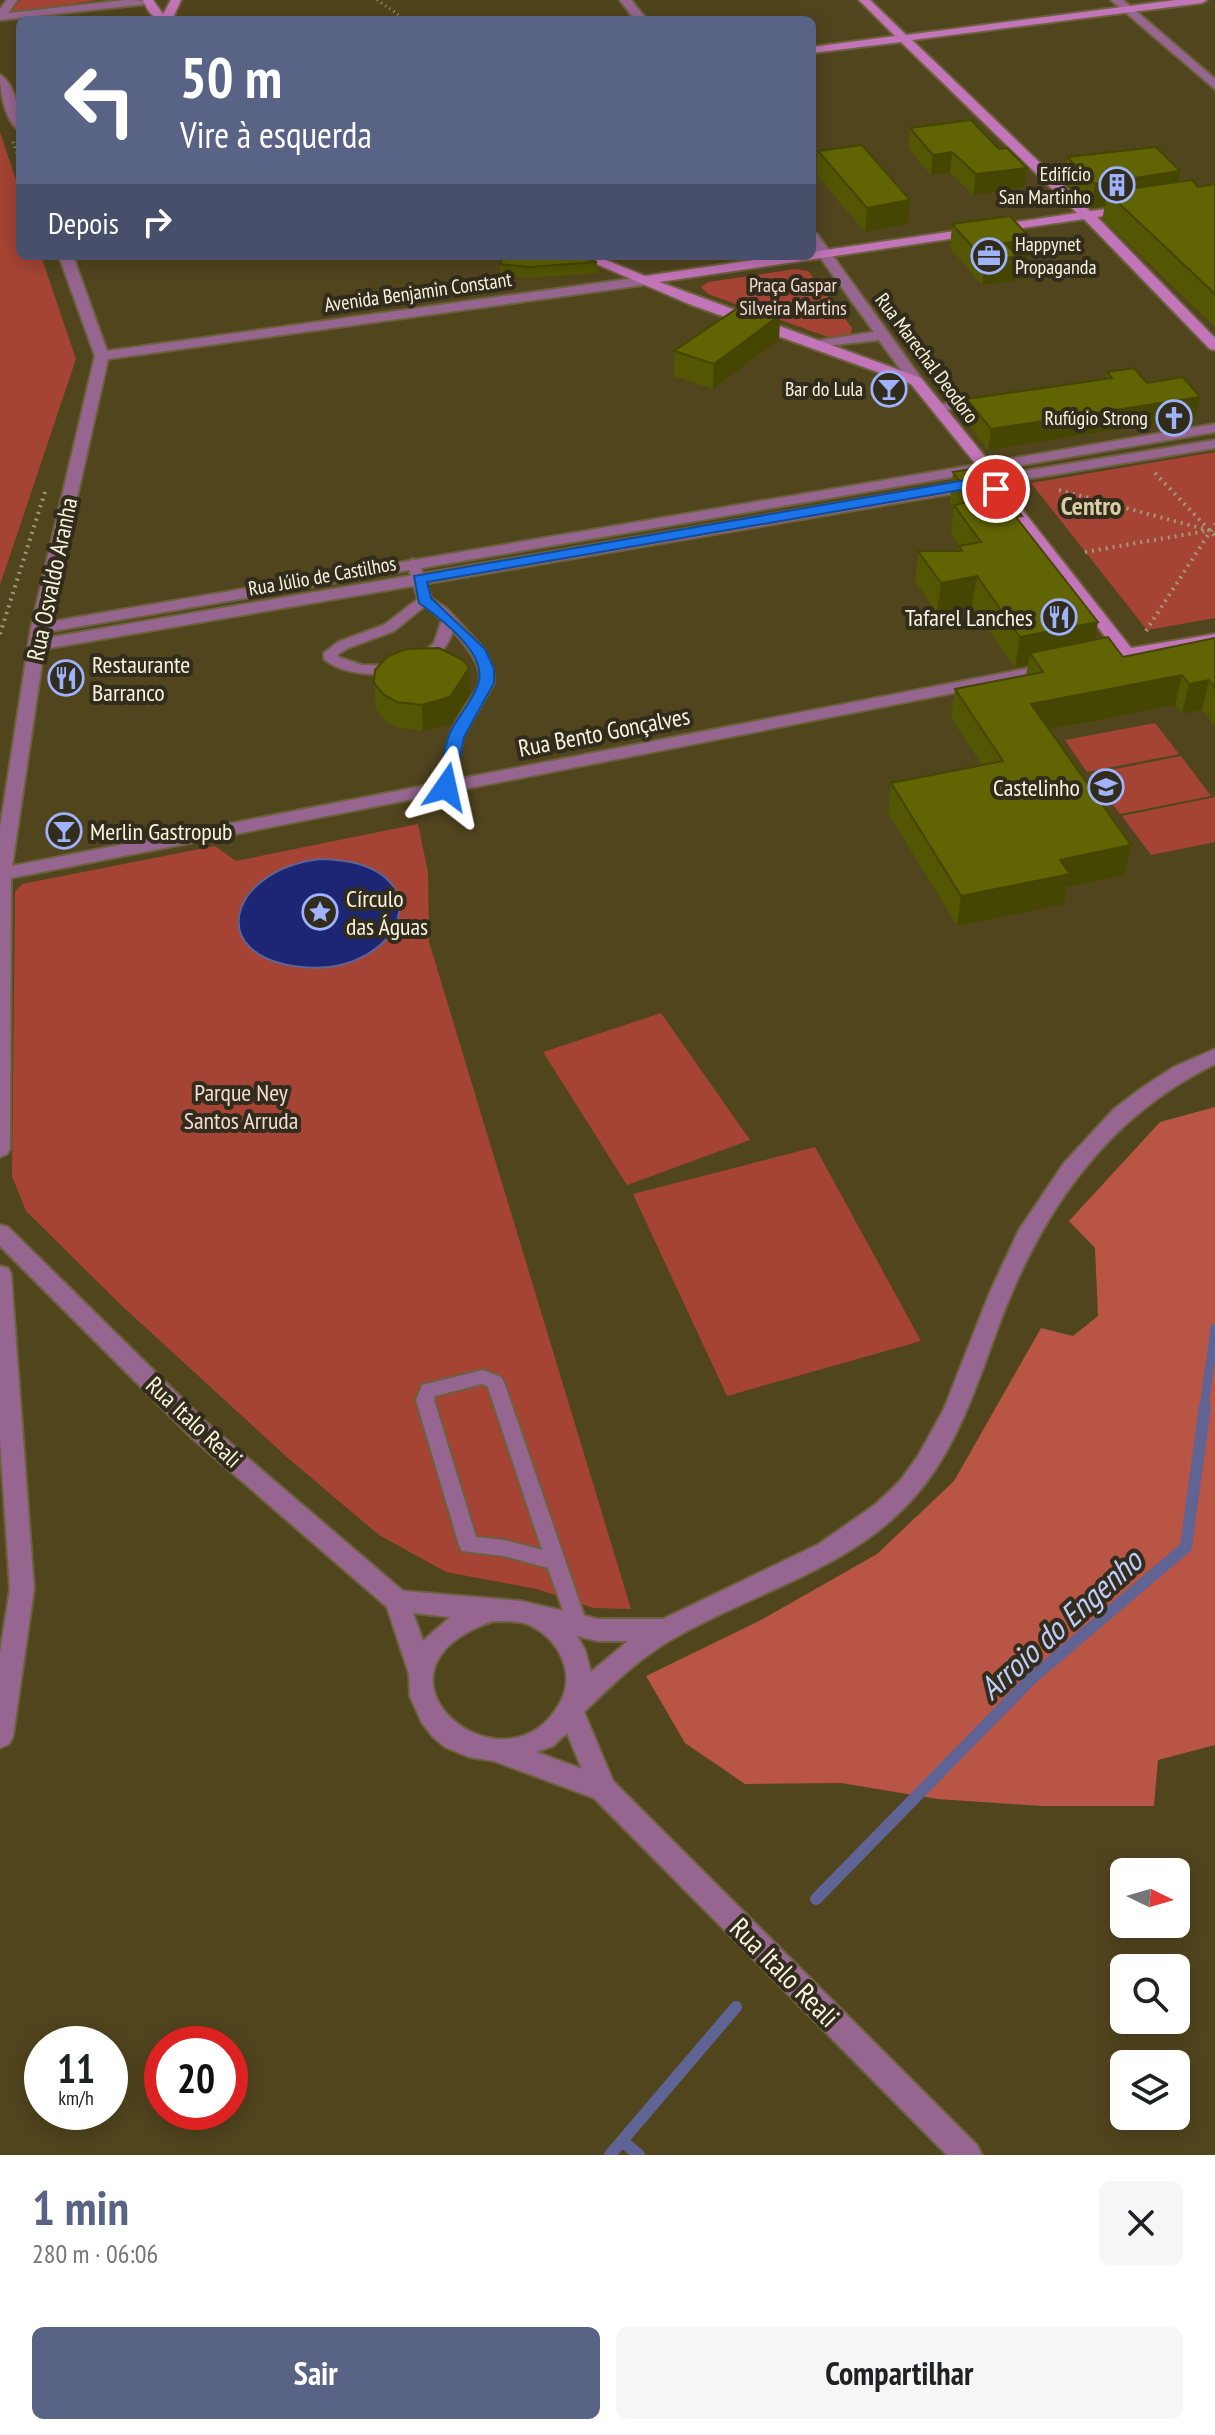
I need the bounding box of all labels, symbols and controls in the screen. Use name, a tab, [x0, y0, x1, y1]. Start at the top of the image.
text: 50 m	[180, 41, 282, 113]
icon: left	[48, 48, 152, 152]
text: Vire à esquerda	[180, 111, 372, 158]
place label: Edifício San Martinho	[999, 161, 1091, 210]
building icon: Edifício San Martinho	[1098, 166, 1136, 204]
icon: right	[135, 200, 179, 244]
text: Depois	[48, 203, 119, 242]
place label: Happynet Propaganda	[1015, 231, 1096, 280]
office icon: Happynet Propaganda	[970, 237, 1008, 275]
street label: Avenida Benjamin Constant	[323, 266, 514, 318]
park label: Praça Gaspar Silveira Martins	[739, 272, 847, 321]
street label: Rua Marechal Deodoro	[870, 288, 984, 428]
bar icon: Bar do Lula	[870, 370, 908, 408]
place label: Bar do Lula	[785, 376, 863, 402]
church icon: Rufúgio Strong	[1155, 399, 1193, 437]
place label: Rufúgio Strong	[1044, 405, 1148, 431]
pin	[962, 455, 1030, 523]
icon: arrive	[974, 467, 1018, 511]
district label: Centro	[1061, 489, 1121, 522]
street label: Rua Osvaldo Aranha	[20, 495, 84, 663]
street label: Rua Júlio de Castilhos	[246, 550, 398, 602]
restaurant icon: Tafarel Lanches	[1040, 598, 1078, 636]
place label: Tafarel Lanches	[905, 602, 1033, 633]
place label: Restaurante Barranco	[92, 649, 190, 708]
restaurant icon: Restaurante Barranco	[47, 659, 85, 697]
street label: Rua Bento Gonçalves	[516, 700, 692, 764]
position arrow	[404, 745, 488, 829]
school or university icon: Castelinho	[1087, 768, 1125, 806]
place label: Castelinho	[993, 772, 1080, 803]
bar icon: Merlin Gastropub	[45, 812, 83, 850]
place label: Merlin Gastropub	[90, 816, 233, 847]
place label: Círculo das Águas	[346, 883, 428, 942]
place icon: Círculo das Águas	[301, 893, 339, 931]
park label: Parque Ney Santos Arruda	[184, 1077, 298, 1136]
street label: Rua Italo Reali	[139, 1370, 249, 1474]
water label: Arroio do Engenho	[970, 1538, 1152, 1708]
north arrow	[1110, 1858, 1190, 1938]
map controls	[1110, 1858, 1190, 2130]
street label: Rua Italo Reali	[722, 1909, 848, 2035]
button: search	[1110, 1954, 1190, 2034]
speed limit sign: 20	[144, 2026, 248, 2130]
text: 11	[57, 2042, 95, 2094]
button: layers	[1110, 2050, 1190, 2130]
text: km/h	[58, 2085, 94, 2111]
text: 1 min	[32, 2176, 129, 2238]
button: close	[1099, 2181, 1183, 2265]
text: 280 m · 06:06	[32, 2237, 158, 2270]
button: Sair	[32, 2327, 600, 2419]
button: Compartilhar	[616, 2327, 1183, 2419]

